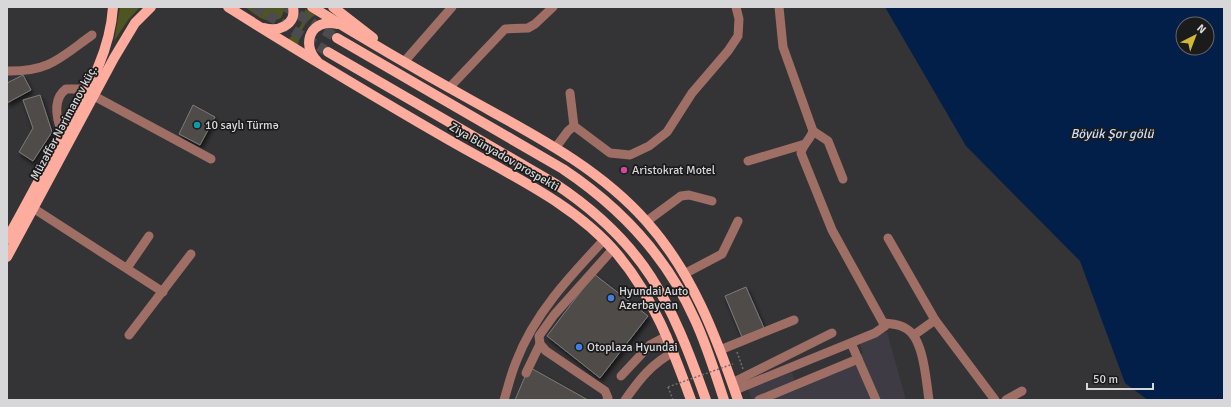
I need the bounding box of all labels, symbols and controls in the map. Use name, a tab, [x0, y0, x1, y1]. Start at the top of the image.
north arrow	[1175, 16, 1215, 56]
text: N	[1194, 22, 1209, 36]
street label: Müzəffər Nərimanov küç.	[27, 63, 101, 183]
place label: 10 saylı Türmə	[205, 118, 279, 133]
street label: Ziya Bünyadov prospekti	[446, 119, 562, 195]
marker: 10 saylı Türmə	[192, 120, 202, 130]
water label: Böyük Şor gölü	[1070, 126, 1154, 142]
place label: Aristokrat Motel	[632, 163, 716, 178]
marker: Aristokrat Motel	[619, 165, 629, 175]
place label: Hyundai Auto Azerbaycan	[619, 284, 688, 313]
marker: Hyundai Auto Azerbaycan	[606, 293, 616, 303]
place label: Otoplaza Hyundai	[587, 340, 678, 355]
marker: Otoplaza Hyundai	[574, 342, 584, 352]
scale bar	[1087, 365, 1153, 391]
text: 50 m	[1093, 372, 1118, 387]

